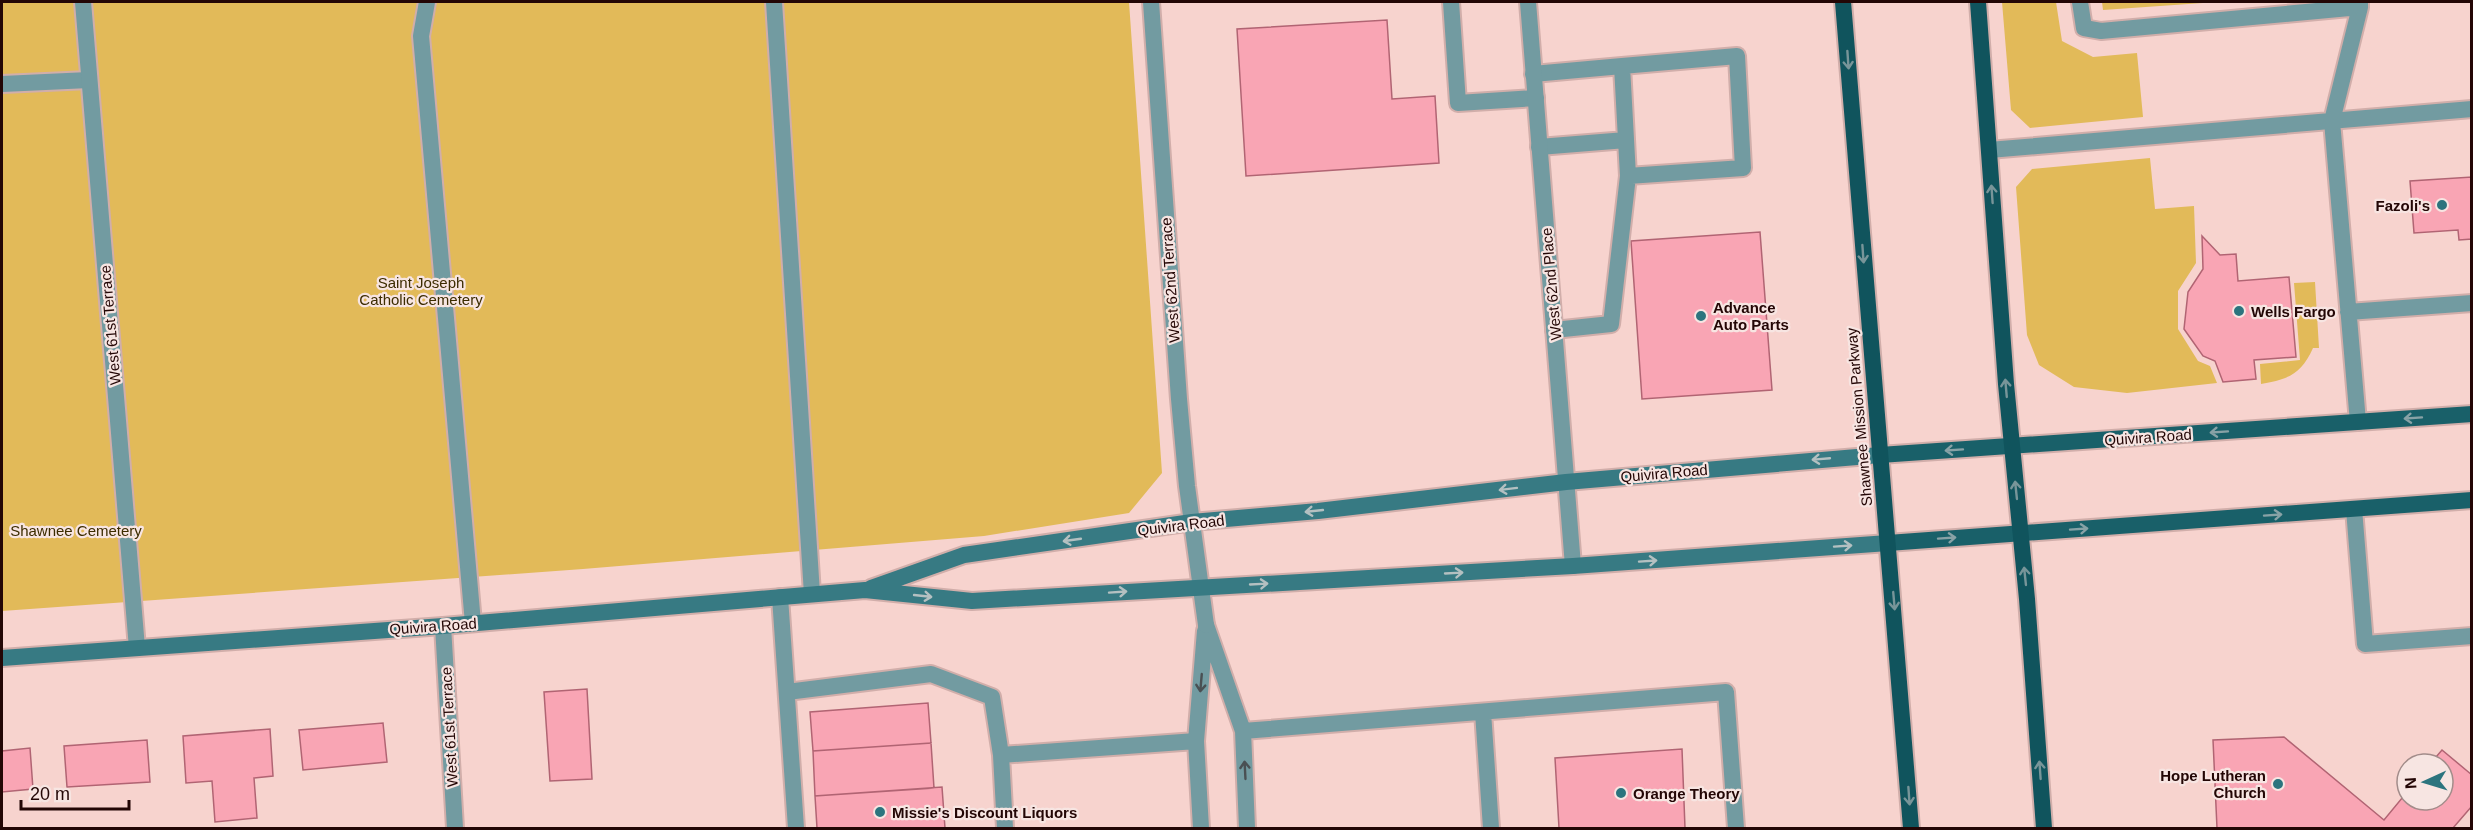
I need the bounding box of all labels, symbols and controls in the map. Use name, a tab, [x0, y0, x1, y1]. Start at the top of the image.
one-way arrow	[1842, 49, 1853, 69]
one-way arrow	[1987, 184, 1998, 204]
place label: Fazoli's	[2376, 197, 2430, 214]
marker: Fazoli's	[2435, 198, 2449, 212]
street label: West 62nd Terrace	[1157, 217, 1183, 343]
street label: West 62nd Place	[1538, 227, 1564, 341]
one-way arrow	[1858, 244, 1869, 264]
street label: West 61st Terrace	[96, 264, 124, 386]
park label: Saint Joseph Catholic Cemetery	[359, 274, 483, 308]
place label: Advance Auto Parts	[1713, 299, 1789, 333]
place label: Wells Fargo	[2251, 303, 2336, 320]
marker: Wells Fargo	[2232, 304, 2246, 318]
marker: Advance Auto Parts	[1694, 309, 1708, 323]
street label: Shawnee Mission Parkway	[1843, 326, 1875, 507]
one-way arrow	[2000, 379, 2011, 399]
one-way arrow	[2404, 412, 2424, 423]
street label: Quivira Road	[2104, 425, 2192, 449]
one-way arrow	[2209, 426, 2229, 437]
one-way arrow	[1944, 445, 1964, 456]
one-way arrow	[1812, 454, 1832, 465]
street label: Quivira Road	[1620, 461, 1708, 485]
one-way arrow	[2010, 480, 2021, 500]
one-way arrow	[1499, 483, 1519, 494]
one-way arrow	[1305, 506, 1325, 517]
one-way arrow	[2263, 509, 2283, 520]
street label: Quivira Road	[1137, 511, 1225, 539]
park label: Shawnee Cemetery	[10, 522, 142, 539]
one-way arrow	[2068, 523, 2088, 534]
one-way arrow	[1936, 533, 1956, 544]
one-way arrow	[1062, 534, 1082, 545]
one-way arrow	[1832, 540, 1852, 551]
one-way arrow	[1638, 555, 1658, 566]
one-way arrow	[2019, 566, 2030, 586]
one-way arrow	[1443, 568, 1463, 579]
one-way arrow	[1249, 579, 1269, 590]
one-way arrow	[1107, 586, 1127, 597]
one-way arrow	[913, 591, 933, 602]
one-way arrow	[1889, 591, 1900, 611]
street label: Quivira Road	[389, 614, 477, 638]
street label: West 61st Terrace	[437, 666, 461, 788]
one-way arrow	[1195, 672, 1206, 692]
north arrow	[2395, 752, 2455, 812]
one-way arrow	[1239, 761, 1250, 781]
one-way arrow	[2034, 761, 2045, 781]
place label: Hope Lutheran Church	[2160, 767, 2266, 801]
scale bar	[21, 773, 129, 811]
marker: Hope Lutheran Church	[2271, 777, 2285, 791]
text: N	[2402, 777, 2419, 789]
text: 20 m	[30, 784, 70, 804]
place label: Orange Theory	[1633, 785, 1740, 802]
one-way arrow	[1904, 785, 1915, 805]
marker: Orange Theory	[1614, 786, 1628, 800]
place label: Missie's Discount Liquors	[892, 804, 1077, 821]
marker: Missie's Discount Liquors	[873, 805, 887, 819]

